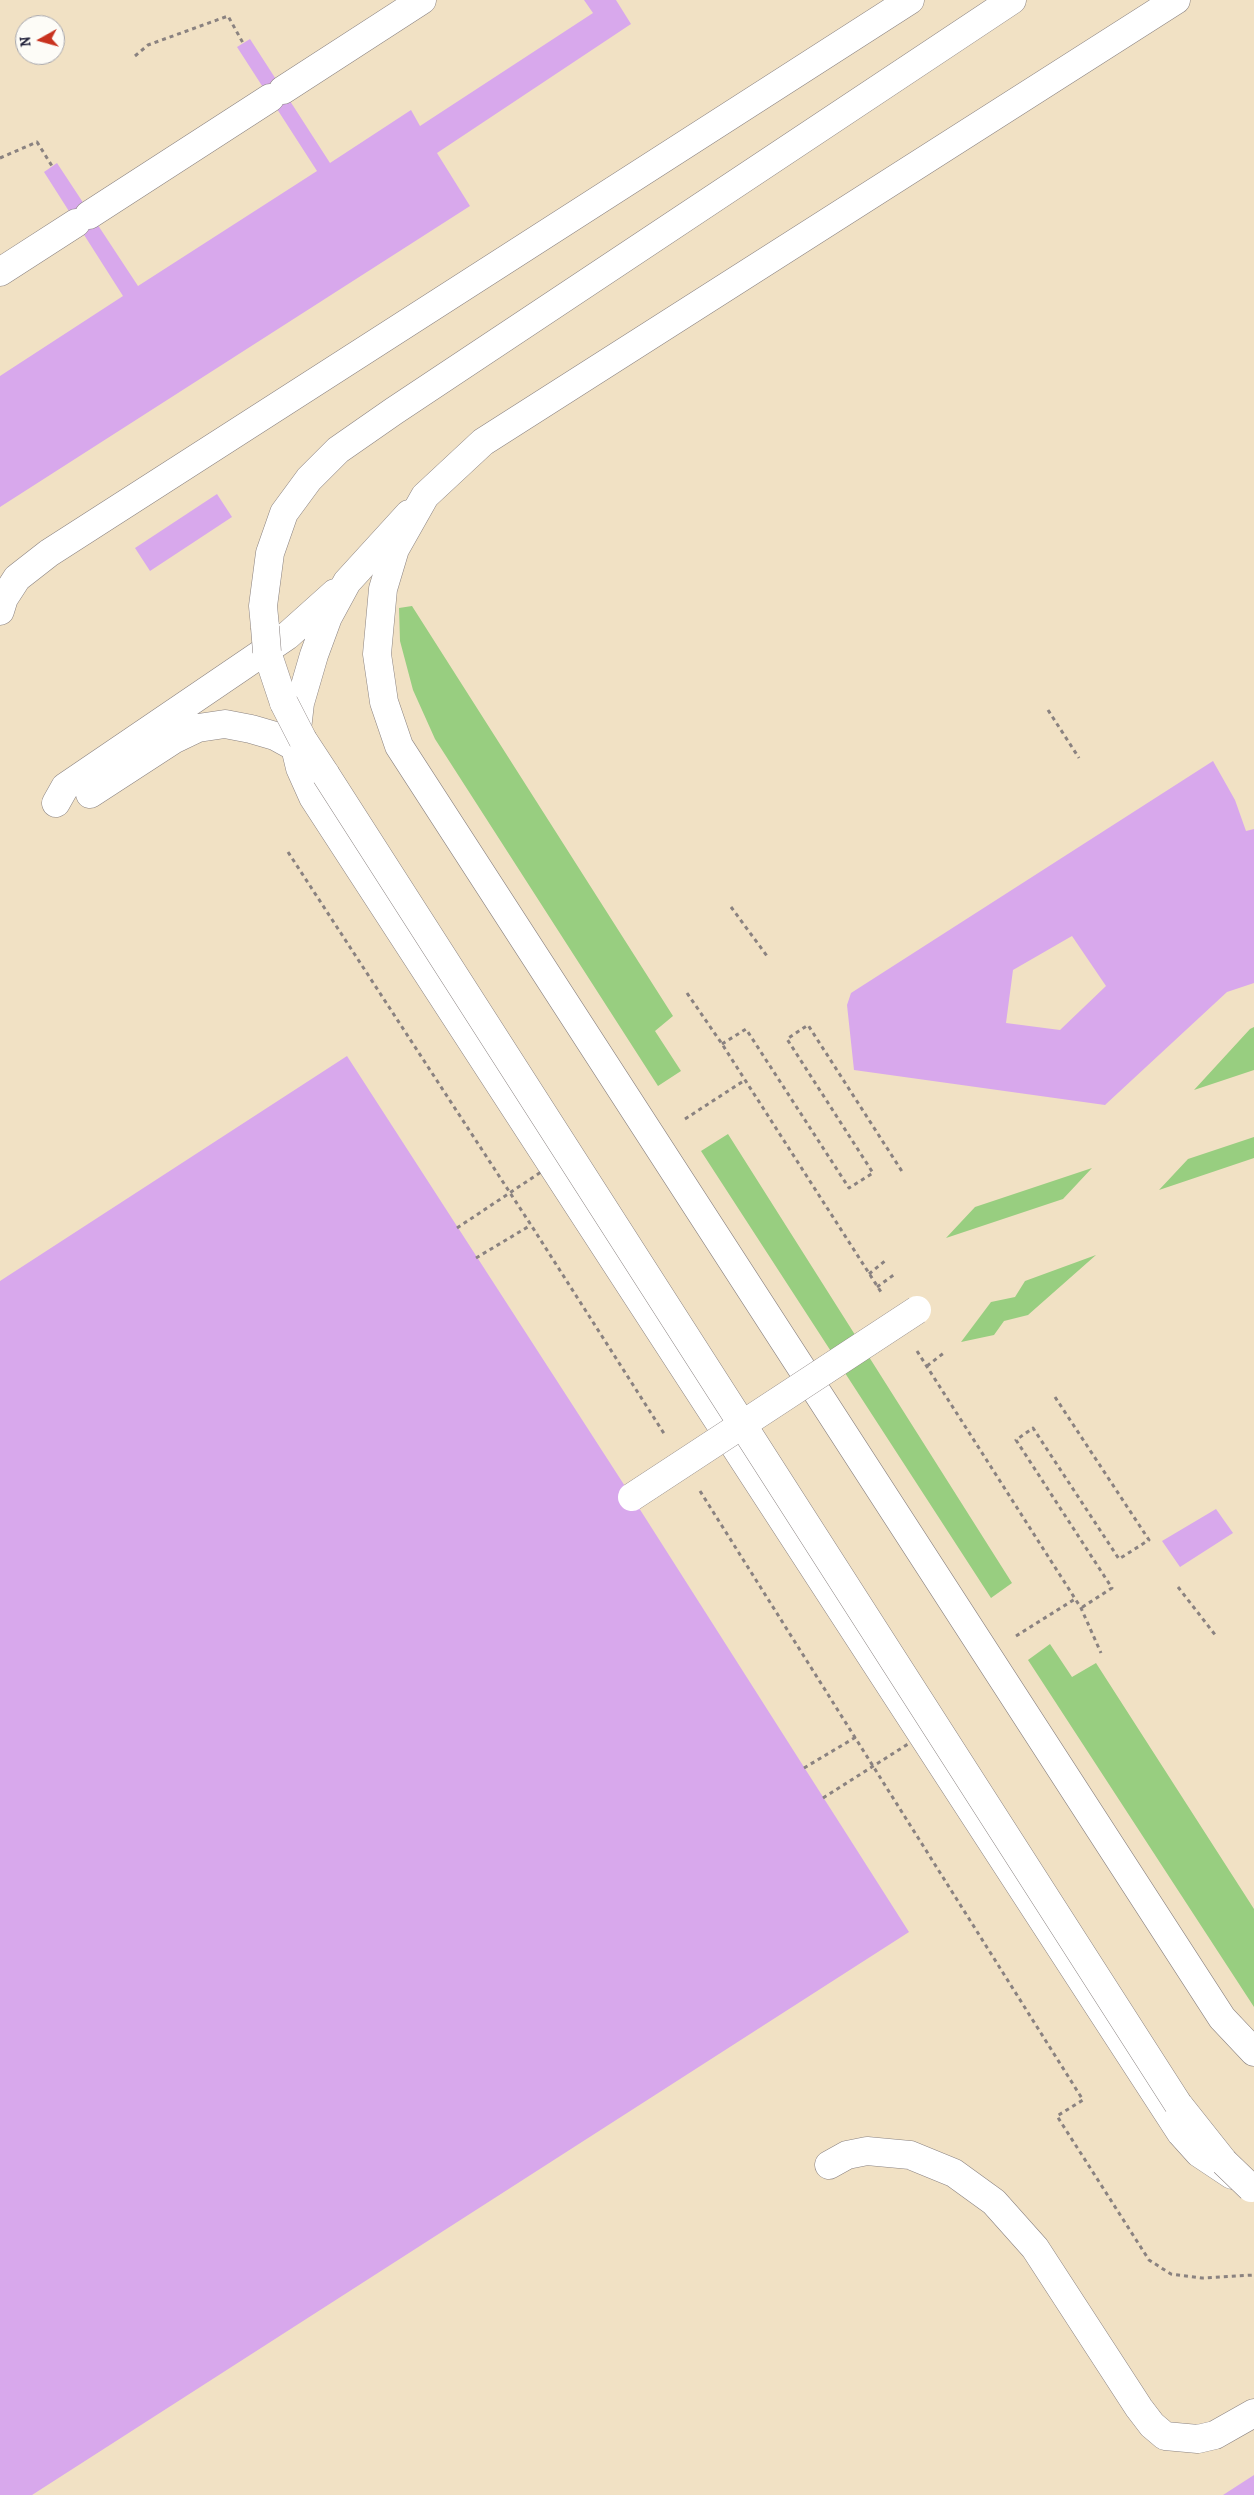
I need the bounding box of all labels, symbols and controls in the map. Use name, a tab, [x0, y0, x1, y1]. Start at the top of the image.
north arrow	[15, 15, 65, 65]
text: N	[16, 36, 36, 48]

